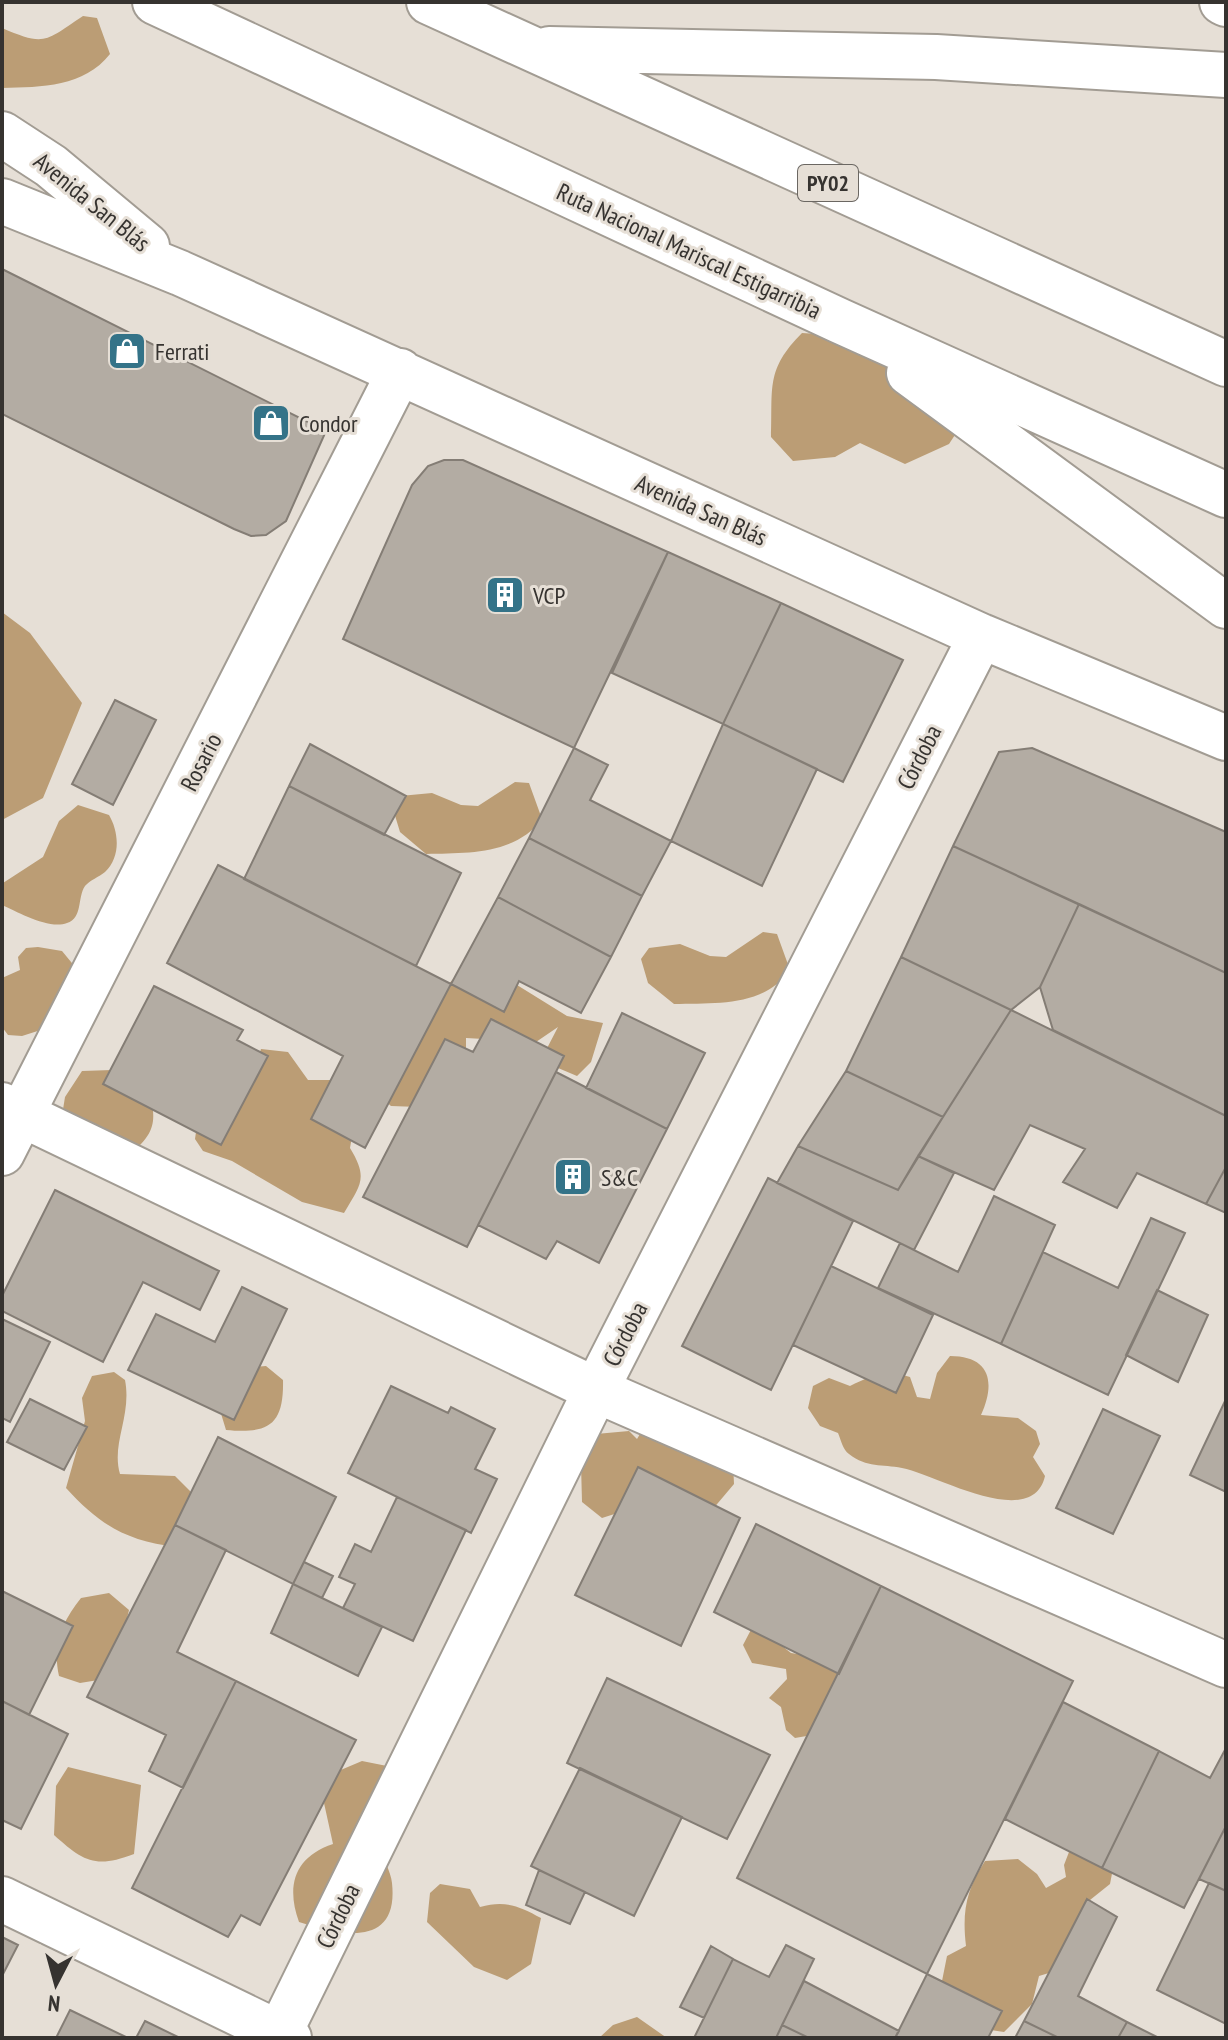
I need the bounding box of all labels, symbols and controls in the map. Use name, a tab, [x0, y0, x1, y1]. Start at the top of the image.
street label: Avenida San Blás	[28, 146, 156, 258]
road number: PY02	[798, 165, 858, 201]
street label: Ruta Nacional Mariscal Estigarribia	[552, 176, 826, 326]
shop icon: Ferrati	[106, 330, 148, 372]
place label: Ferrati	[155, 336, 209, 367]
shop icon: Condor	[250, 402, 292, 444]
place label: Condor	[299, 408, 358, 439]
street label: Avenida San Blás	[630, 467, 772, 553]
building icon: VCP	[484, 574, 526, 616]
place label: VCP	[532, 580, 566, 611]
street label: Córdoba	[890, 720, 948, 794]
street label: Rosario	[173, 728, 229, 796]
building icon: S&C	[552, 1156, 594, 1198]
place label: S&C	[601, 1162, 638, 1193]
street label: Córdoba	[596, 1297, 654, 1371]
street label: Córdoba	[309, 1879, 367, 1953]
north arrow	[16, 1944, 96, 2024]
text: N	[47, 1989, 61, 2018]

